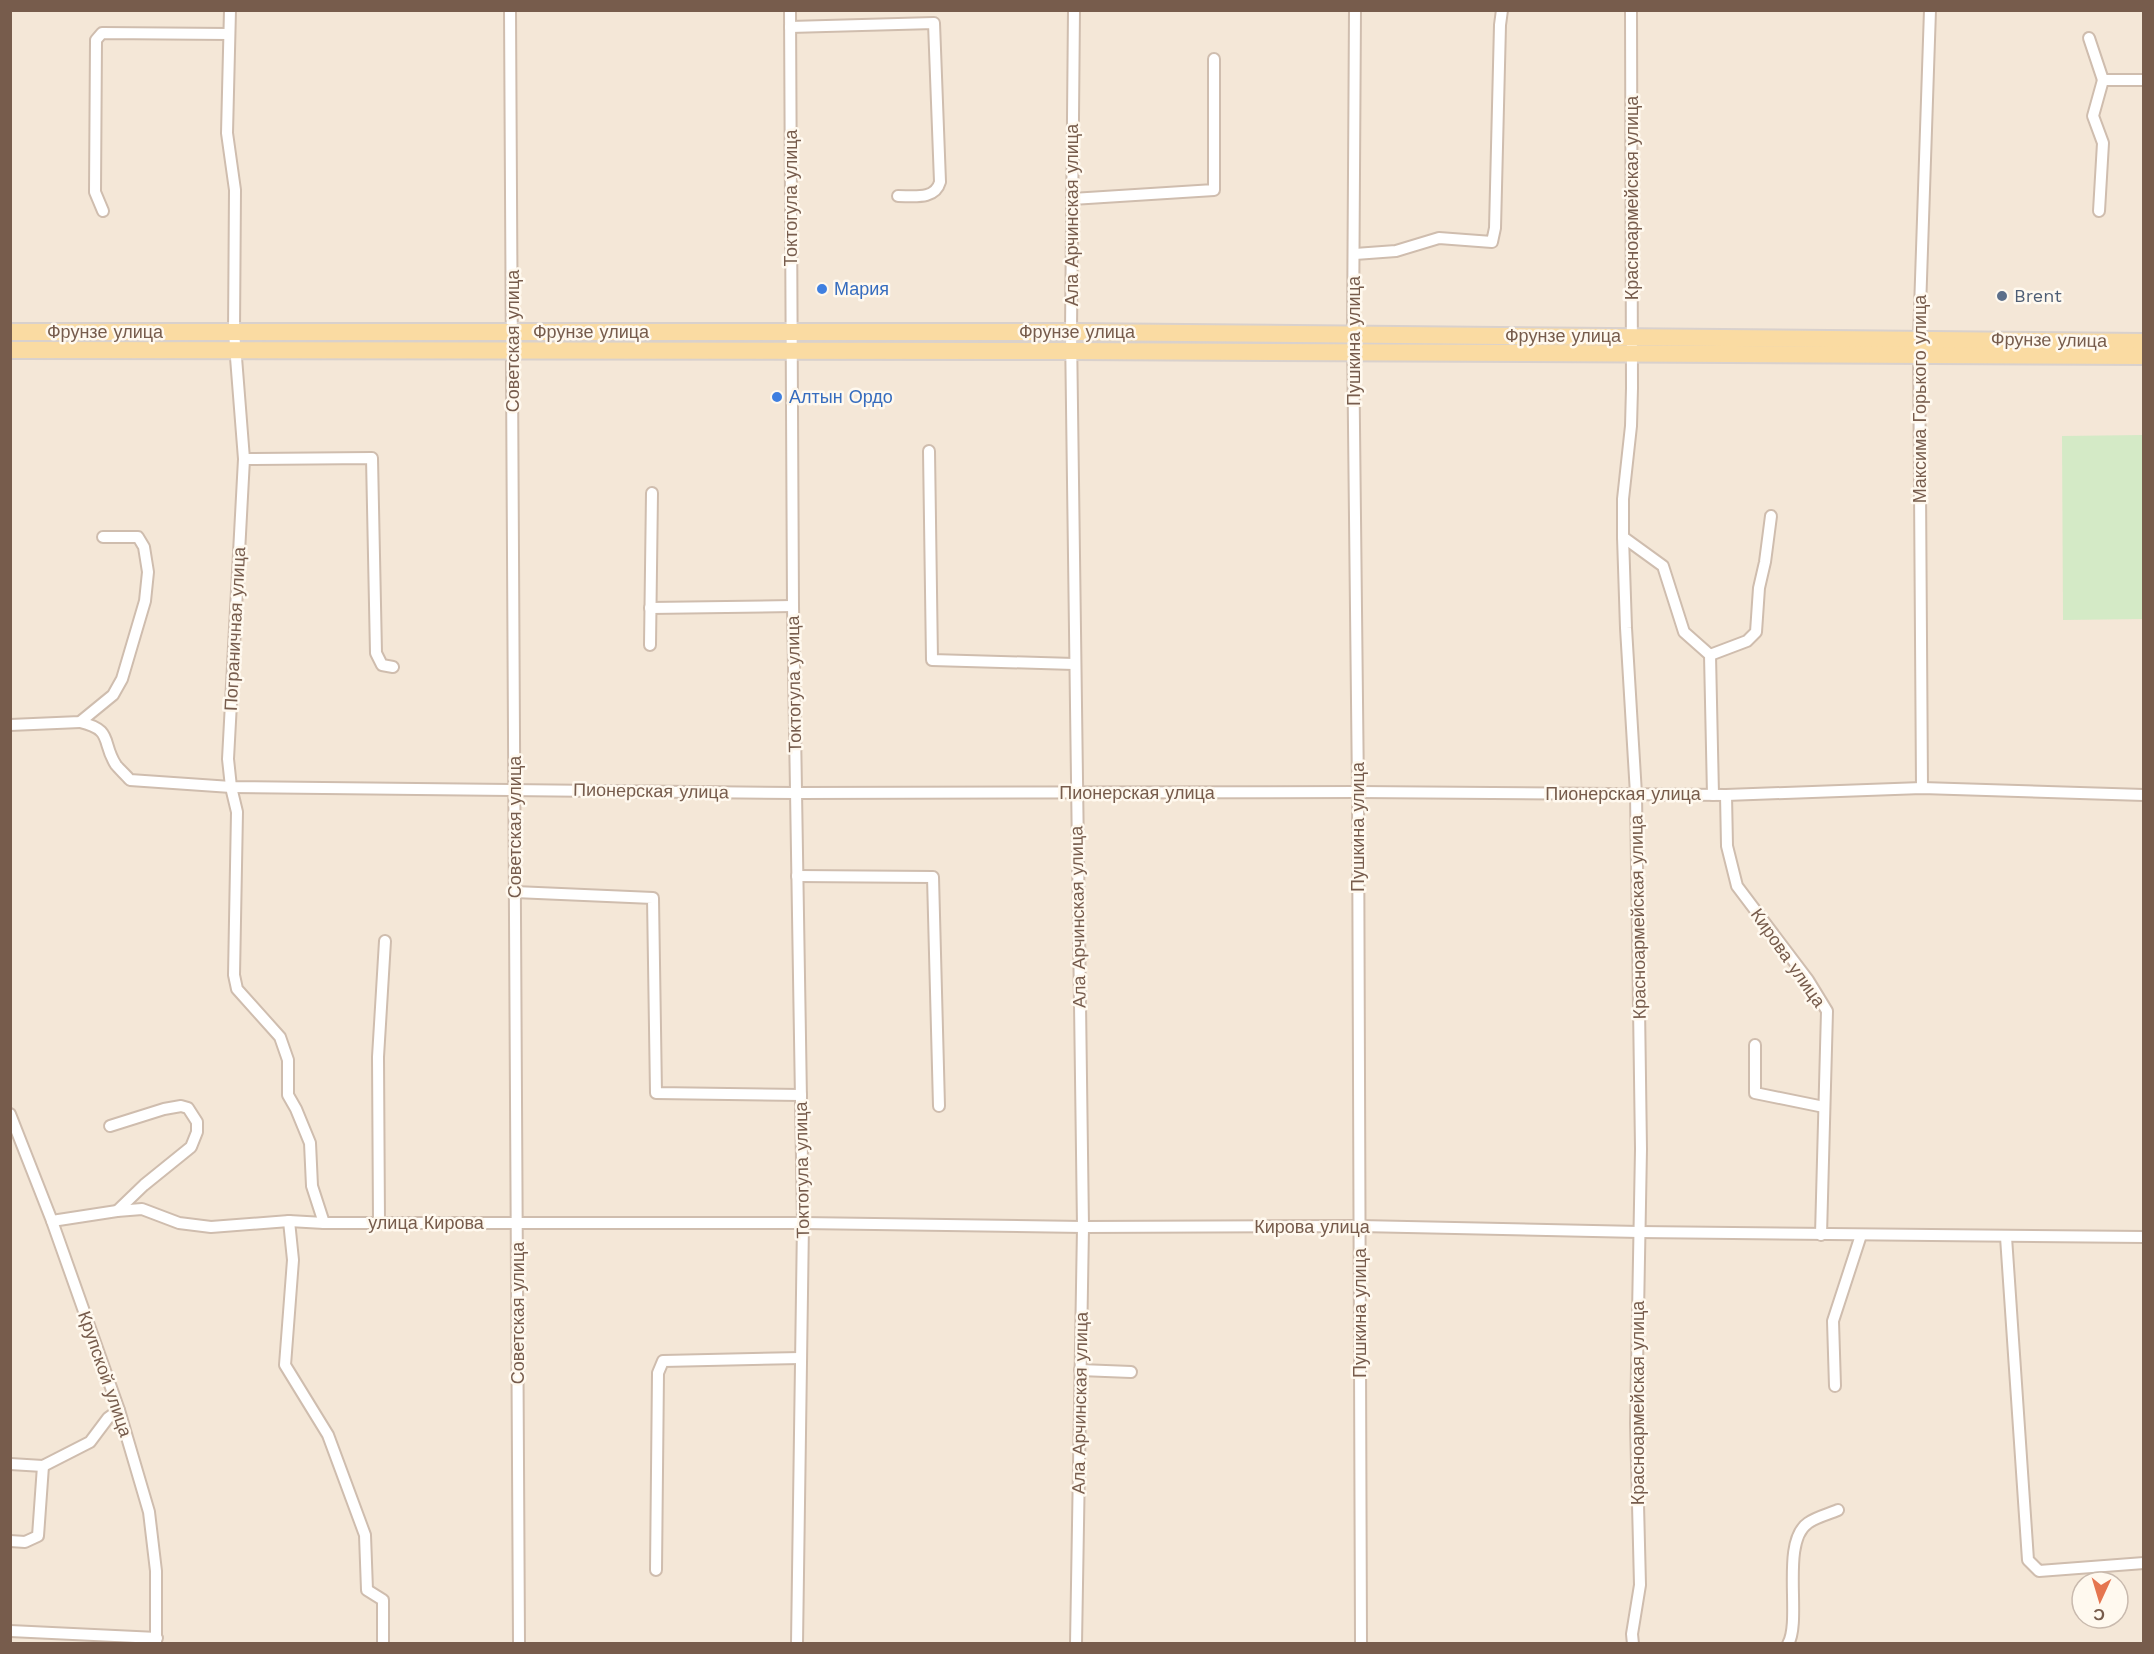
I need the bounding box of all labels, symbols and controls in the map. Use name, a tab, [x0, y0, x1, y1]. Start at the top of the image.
street label: Красноармейская улица	[1621, 95, 1642, 300]
street label: Ала Арчинская улица	[1061, 123, 1082, 306]
street label: Токтогула улица	[780, 129, 801, 267]
street label: Советская улица	[502, 269, 523, 412]
street label: Пушкина улица	[1343, 275, 1364, 406]
place label: Мария	[834, 278, 889, 299]
marker: Мария	[815, 282, 829, 296]
place label: Brent	[2014, 285, 2062, 306]
marker: Brent	[1995, 289, 2009, 303]
street label: Максима Горького улица	[1909, 294, 1930, 503]
street label: Фрунзе улица	[47, 321, 164, 342]
street label: Фрунзе улица	[533, 321, 650, 342]
street label: Фрунзе улица	[1019, 321, 1136, 342]
street label: Фрунзе улица	[1505, 325, 1622, 346]
street label: Фрунзе улица	[1991, 328, 2108, 351]
place label: Алтын Ордо	[789, 386, 893, 407]
marker: Алтын Ордо	[770, 390, 784, 404]
street label: Пограничная улица	[220, 545, 249, 712]
street label: Токтогула улица	[782, 614, 805, 753]
street label: Советская улица	[504, 755, 525, 898]
street label: Пушкина улица	[1347, 761, 1368, 892]
street label: Пионерская улица	[573, 779, 730, 802]
street label: Пионерская улица	[1059, 782, 1216, 803]
street label: Пионерская улица	[1545, 783, 1702, 804]
street label: Красноармейская улица	[1625, 814, 1650, 1019]
street label: Ала Арчинская улица	[1065, 825, 1090, 1008]
street label: Кирова улица	[1747, 904, 1831, 1012]
street label: Токтогула улица	[790, 1100, 813, 1239]
street label: улица Кирова	[368, 1212, 485, 1233]
street label: Кирова улица	[1254, 1216, 1371, 1237]
street label: Советская улица	[507, 1241, 528, 1384]
street label: Пушкина улица	[1349, 1247, 1370, 1378]
street label: Красноармейская улица	[1627, 1300, 1648, 1505]
street label: Крупской улица	[74, 1308, 137, 1440]
street label: Ала Арчинская улица	[1067, 1311, 1092, 1494]
north arrow	[2070, 1570, 2130, 1630]
text: С	[2092, 1605, 2105, 1624]

